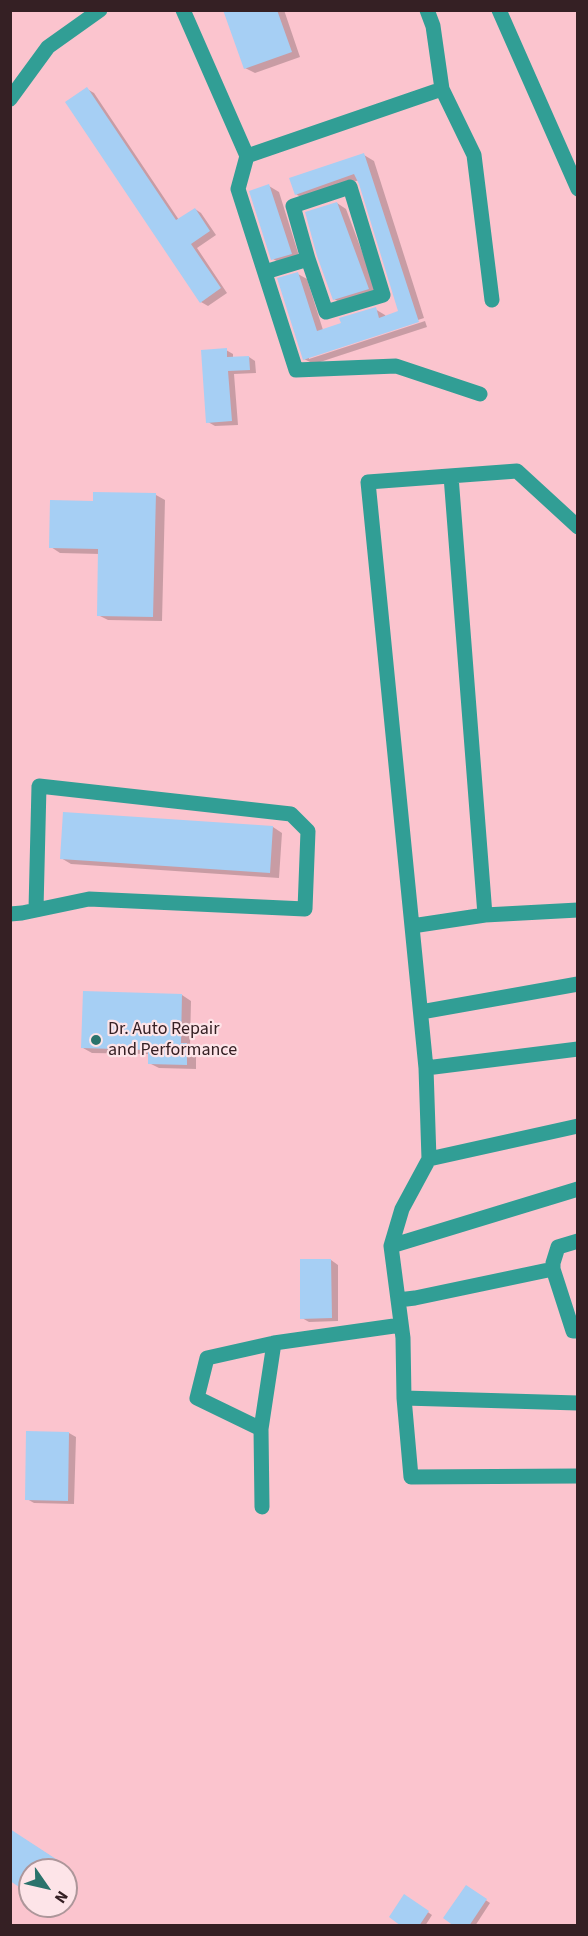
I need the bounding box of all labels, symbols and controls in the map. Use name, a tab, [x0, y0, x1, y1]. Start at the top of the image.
place label: Dr. Auto Repair and Performance	[108, 1019, 237, 1062]
marker: Dr. Auto Repair and Performance	[89, 1033, 103, 1047]
north arrow	[18, 1858, 78, 1918]
text: N	[49, 1886, 73, 1908]

